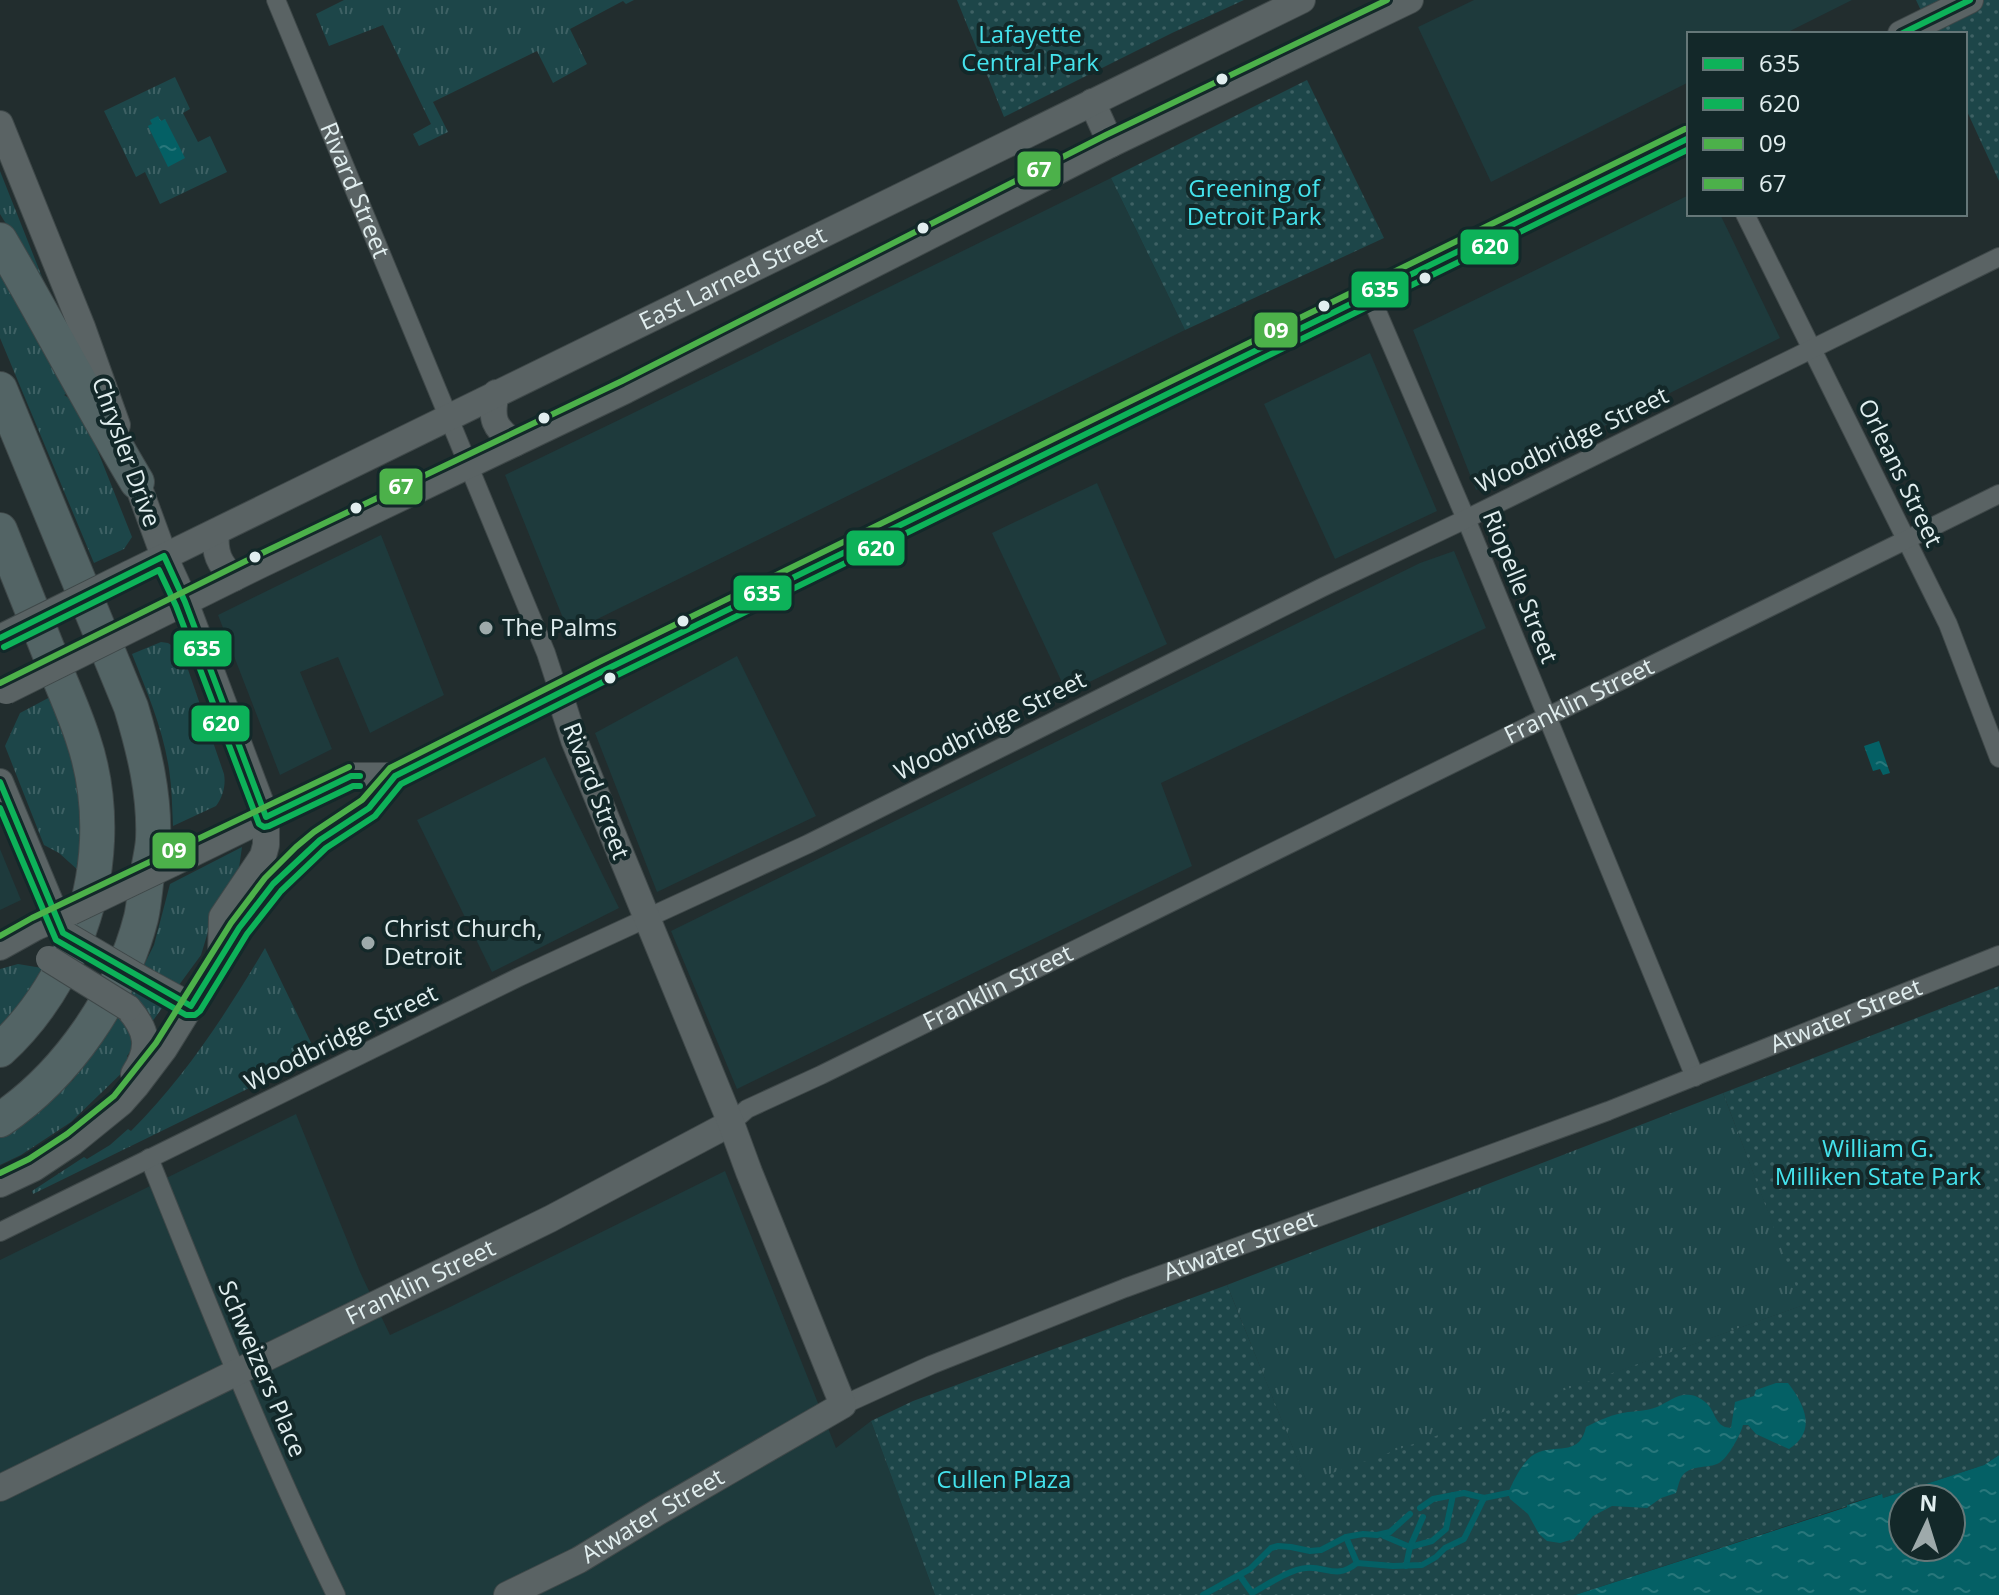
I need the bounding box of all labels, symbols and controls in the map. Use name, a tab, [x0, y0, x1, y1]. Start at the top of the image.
park label: Lafayette Central Park	[961, 17, 1099, 78]
legend	[1687, 32, 1967, 216]
text: 635	[1759, 46, 1800, 79]
unlabelled marker	[1214, 71, 1230, 87]
text: 620	[1759, 86, 1800, 119]
street label: Rivard Street	[313, 117, 399, 263]
text: 09	[1759, 126, 1786, 159]
line badge: 67	[1016, 150, 1062, 188]
text: 67	[1026, 153, 1052, 183]
text: 67	[1759, 166, 1786, 199]
park label: Greening of Detroit Park	[1187, 171, 1322, 232]
street label: East Larned Street	[633, 217, 831, 337]
unlabelled marker	[915, 220, 931, 236]
line badge: 620	[1459, 228, 1520, 266]
text: 620	[1471, 230, 1509, 260]
line badge: 635	[1350, 270, 1410, 309]
unlabelled marker	[1417, 270, 1433, 286]
text: 635	[1361, 273, 1399, 303]
unlabelled marker	[1316, 298, 1332, 314]
line badge: 09	[1253, 311, 1299, 349]
text: 09	[1263, 314, 1289, 344]
street label: Chrysler Drive	[85, 372, 170, 531]
street label: Woodbridge Street	[1469, 378, 1673, 500]
street label: Orleans Street	[1851, 393, 1951, 552]
unlabelled marker	[536, 410, 552, 426]
line badge: 67	[378, 467, 424, 506]
text: 67	[388, 470, 414, 500]
unlabelled marker	[348, 500, 364, 516]
street label: Riopelle Street	[1476, 505, 1567, 668]
line badge: 620	[845, 529, 906, 567]
text: 620	[857, 532, 895, 562]
unlabelled marker	[247, 549, 263, 565]
line badge: 635	[732, 574, 793, 612]
text: 635	[743, 577, 781, 607]
place label: The Palms	[502, 610, 617, 643]
unlabelled marker	[675, 613, 691, 629]
marker: The Palms	[477, 619, 495, 637]
line badge: 635	[172, 629, 233, 668]
text: 635	[183, 632, 221, 662]
street label: Franklin Street	[1498, 649, 1659, 751]
street label: Woodbridge Street	[888, 662, 1091, 787]
unlabelled marker	[602, 670, 618, 686]
line badge: 620	[190, 704, 251, 743]
text: 620	[202, 707, 240, 737]
street label: Rivard Street	[556, 717, 639, 864]
line badge: 09	[151, 831, 197, 870]
text: 09	[161, 834, 187, 864]
place label: Christ Church, Detroit	[384, 911, 543, 972]
marker: Christ Church, Detroit	[359, 934, 377, 952]
street label: Franklin Street	[917, 936, 1078, 1037]
street label: Atwater Street	[1765, 970, 1926, 1060]
street label: Woodbridge Street	[238, 976, 442, 1098]
park label: William G. Milliken State Park	[1775, 1131, 1982, 1192]
street label: Atwater Street	[1158, 1201, 1321, 1288]
street label: Franklin Street	[339, 1230, 500, 1332]
street label: Schweizers Place	[211, 1275, 315, 1462]
street label: Atwater Street	[574, 1459, 730, 1570]
park label: Cullen Plaza	[937, 1462, 1071, 1495]
north arrow	[1887, 1483, 1967, 1563]
text: N	[1918, 1486, 1938, 1518]

